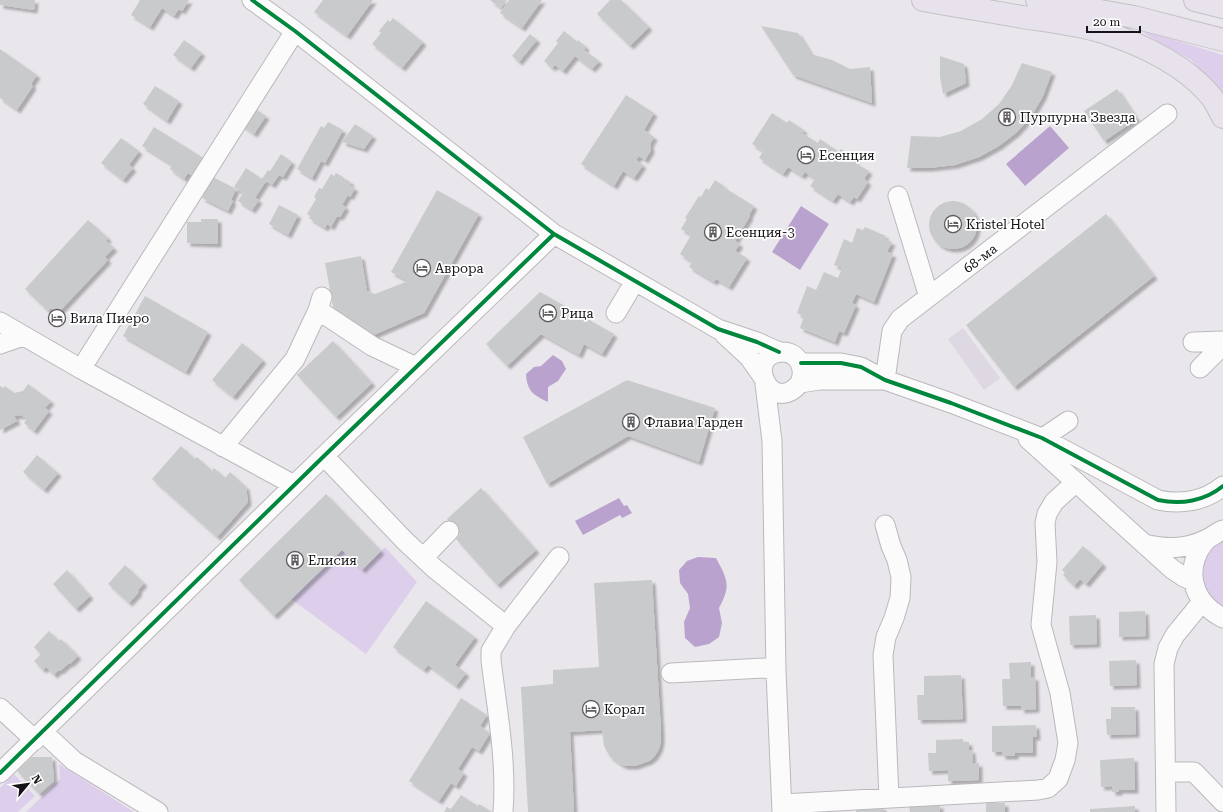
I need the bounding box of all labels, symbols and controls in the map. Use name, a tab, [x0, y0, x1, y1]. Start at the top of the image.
scale bar	[1087, 8, 1140, 34]
text: 20 m	[1093, 15, 1120, 29]
building icon: Пурпурна Звезда	[997, 107, 1017, 127]
place label: Пурпурна Звезда	[1020, 110, 1136, 125]
hotel icon: Есенция	[796, 145, 816, 165]
place label: Есенция	[819, 148, 875, 163]
hotel icon: Kristel Hotel	[943, 214, 963, 234]
place label: Kristel Hotel	[966, 217, 1045, 232]
building icon: Есенция-3	[703, 222, 723, 242]
place label: Есенция-3	[726, 225, 795, 240]
street label: 68-ма	[961, 241, 1000, 276]
hotel icon: Аврора	[412, 258, 432, 278]
place label: Аврора	[435, 261, 483, 276]
hotel icon: Рица	[538, 303, 558, 323]
place label: Рица	[561, 306, 593, 321]
hotel icon: Вила Пиеро	[47, 308, 67, 328]
place label: Вила Пиеро	[70, 311, 149, 326]
building icon: Флавиа Гарден	[621, 412, 641, 432]
place label: Флавиа Гарден	[644, 415, 743, 430]
building icon: Елисия	[285, 550, 305, 570]
place label: Елисия	[308, 553, 357, 568]
hotel icon: Корал	[581, 699, 601, 719]
place label: Корал	[604, 702, 645, 717]
north arrow	[8, 764, 48, 804]
text: N	[29, 773, 44, 787]

